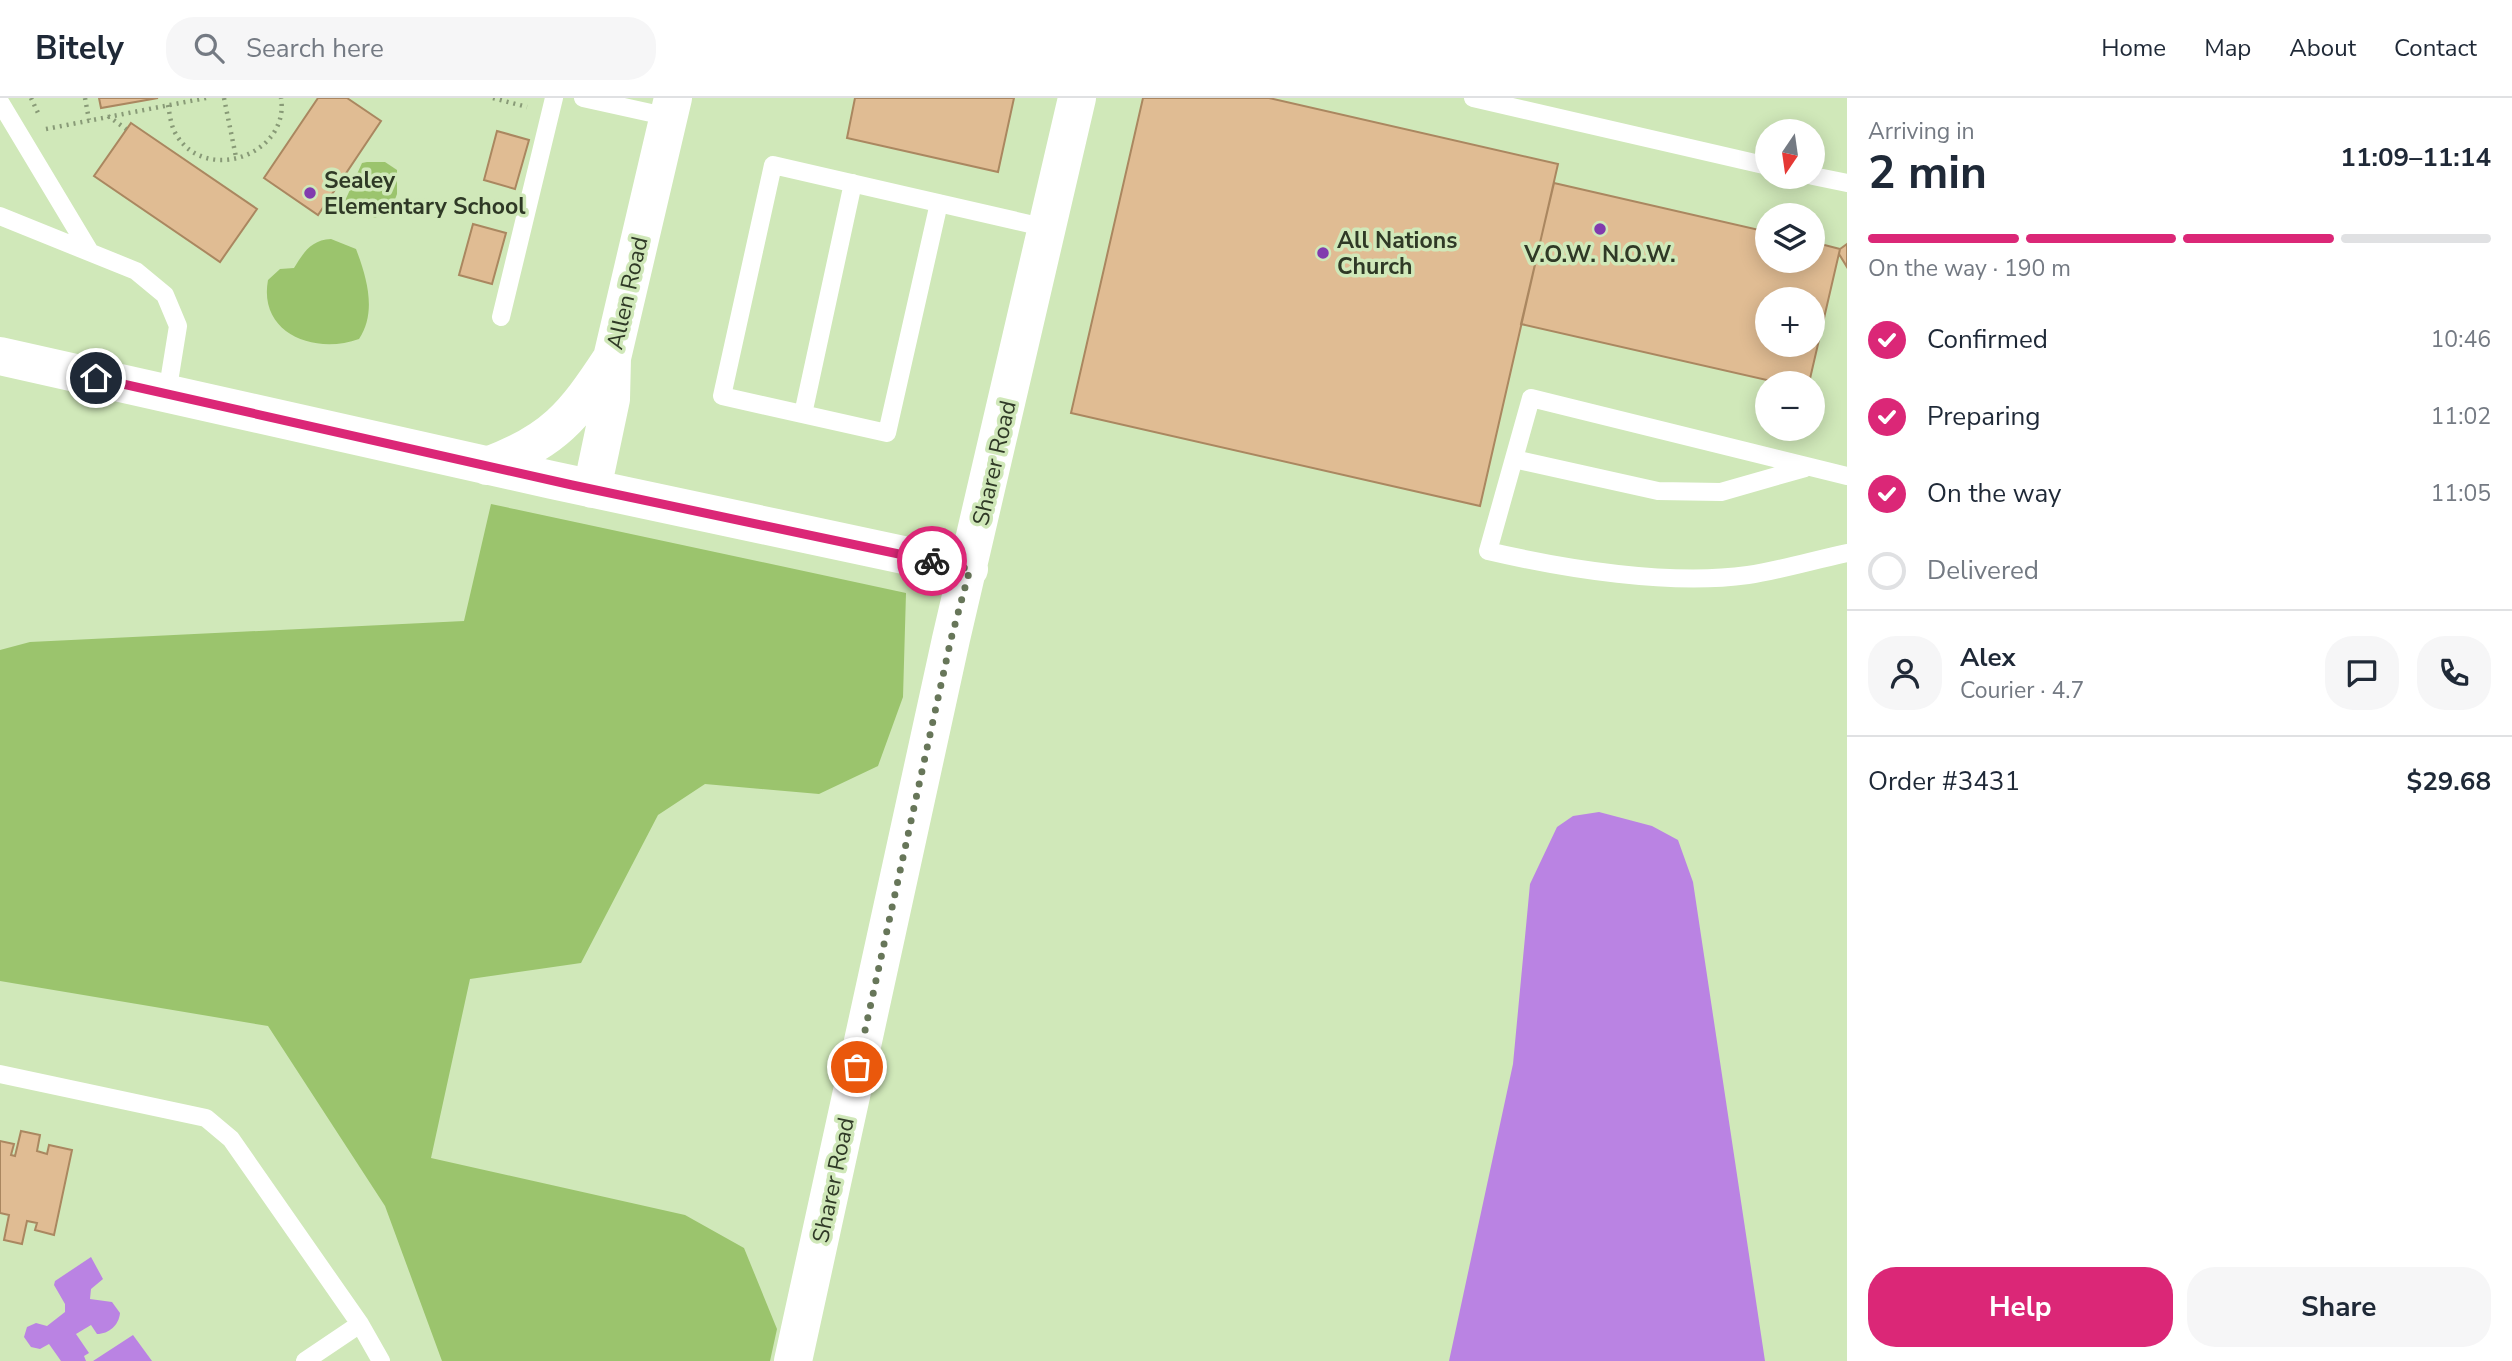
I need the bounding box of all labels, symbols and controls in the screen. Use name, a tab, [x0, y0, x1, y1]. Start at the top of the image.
search box	[166, 17, 656, 80]
text: Bitely	[35, 26, 124, 71]
icon: search	[190, 29, 228, 67]
text: Search here	[246, 31, 384, 66]
text: Home	[2101, 32, 2166, 64]
text: Map	[2204, 32, 2251, 64]
text: About	[2289, 32, 2356, 64]
text: Contact	[2394, 32, 2477, 64]
text: Arriving in	[1868, 116, 1975, 147]
north arrow	[1755, 119, 1825, 189]
map controls	[1755, 119, 1825, 441]
text: 11:09–11:14	[2340, 140, 2491, 175]
text: 2 min	[1868, 141, 1987, 204]
place label: Sealey Elementary School	[324, 165, 526, 222]
marker: Sealey Elementary School	[302, 185, 318, 201]
button: layers	[1755, 203, 1825, 273]
marker: V.O.W. N.O.W.	[1592, 221, 1608, 237]
place label: All Nations Church	[1337, 225, 1457, 282]
street label: Allen Road	[599, 234, 656, 353]
place label: V.O.W. N.O.W.	[1523, 239, 1676, 270]
marker: All Nations Church	[1315, 245, 1331, 261]
text: On the way · 190 m	[1868, 253, 2071, 284]
button: +	[1755, 287, 1825, 357]
icon: check	[1868, 321, 1906, 359]
text: Confirmed	[1927, 322, 2048, 357]
text: 10:46	[2431, 324, 2491, 355]
pin	[66, 348, 126, 408]
icon: home	[77, 359, 115, 397]
button: −	[1755, 371, 1825, 441]
street label: Sharer Road	[965, 398, 1024, 529]
icon: check	[1868, 398, 1906, 436]
text: Preparing	[1927, 399, 2040, 434]
text: 11:02	[2431, 401, 2491, 432]
icon: check	[1868, 475, 1906, 513]
text: On the way	[1927, 476, 2061, 511]
text: 11:05	[2431, 478, 2491, 509]
courier	[897, 526, 967, 596]
icon: bike	[913, 542, 951, 580]
text: Delivered	[1927, 553, 2039, 588]
button: person	[1868, 636, 1942, 710]
button: chat	[2325, 636, 2399, 710]
button: phone	[2417, 636, 2491, 710]
text: Alex	[1960, 640, 2016, 675]
text: Courier · 4.7	[1960, 675, 2084, 706]
text: Order #3431	[1868, 764, 2020, 799]
text: $29.68	[2407, 764, 2491, 799]
pin	[827, 1037, 887, 1097]
icon: bag	[838, 1048, 876, 1086]
street label: Sharer Road	[805, 1115, 862, 1246]
button: Help	[1868, 1267, 2173, 1347]
button: Share	[2187, 1267, 2491, 1347]

